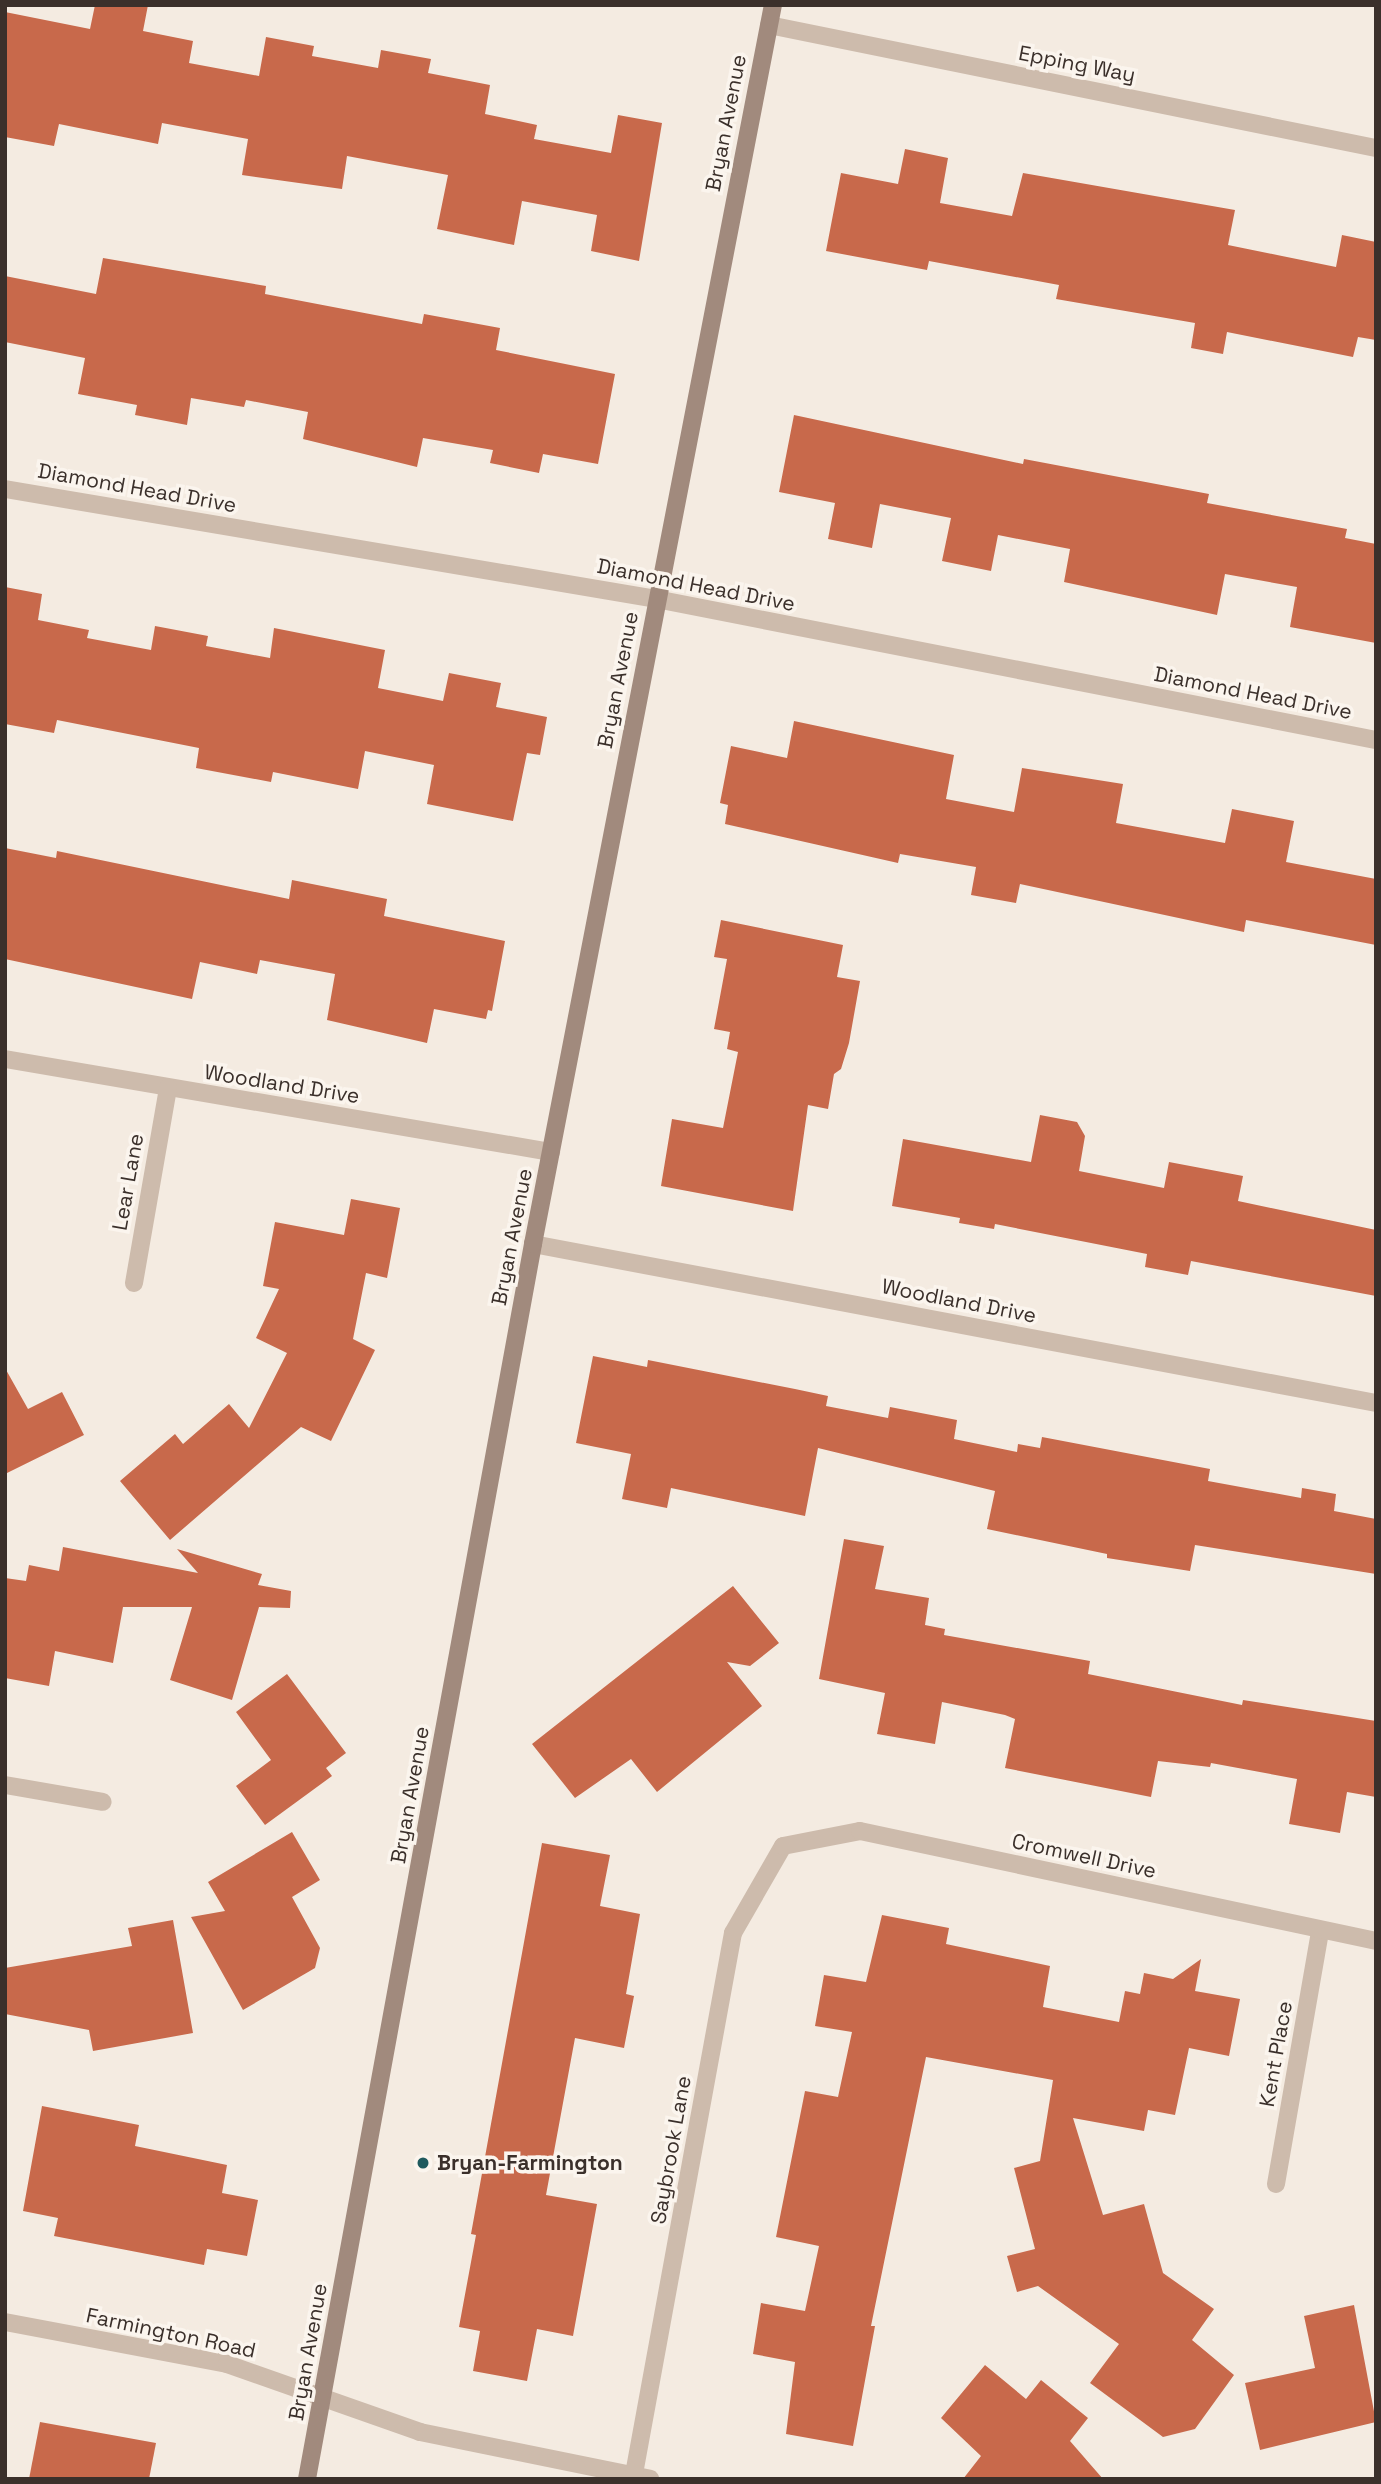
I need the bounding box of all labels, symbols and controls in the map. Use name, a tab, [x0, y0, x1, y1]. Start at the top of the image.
street label: Epping Way	[1016, 40, 1138, 88]
street label: Bryan Avenue	[700, 52, 752, 194]
street label: Diamond Head Drive	[36, 458, 238, 518]
street label: Diamond Head Drive	[595, 553, 797, 617]
street label: Bryan Avenue	[592, 609, 644, 751]
street label: Diamond Head Drive	[1152, 661, 1354, 725]
street label: Woodland Drive	[203, 1059, 361, 1109]
street label: Lear Lane	[107, 1132, 149, 1232]
street label: Bryan Avenue	[486, 1166, 538, 1308]
street label: Woodland Drive	[880, 1274, 1038, 1328]
street label: Bryan Avenue	[386, 1724, 434, 1866]
street label: Cromwell Drive	[1009, 1828, 1159, 1884]
street label: Kent Place	[1254, 1999, 1298, 2109]
street label: Saybrook Lane	[646, 2074, 696, 2226]
place label: Bryan-Farmington	[437, 2150, 623, 2176]
marker: Bryan-Farmington	[415, 2155, 431, 2171]
street label: Bryan Avenue	[284, 2281, 332, 2423]
street label: Farmington Road	[84, 2303, 258, 2363]

